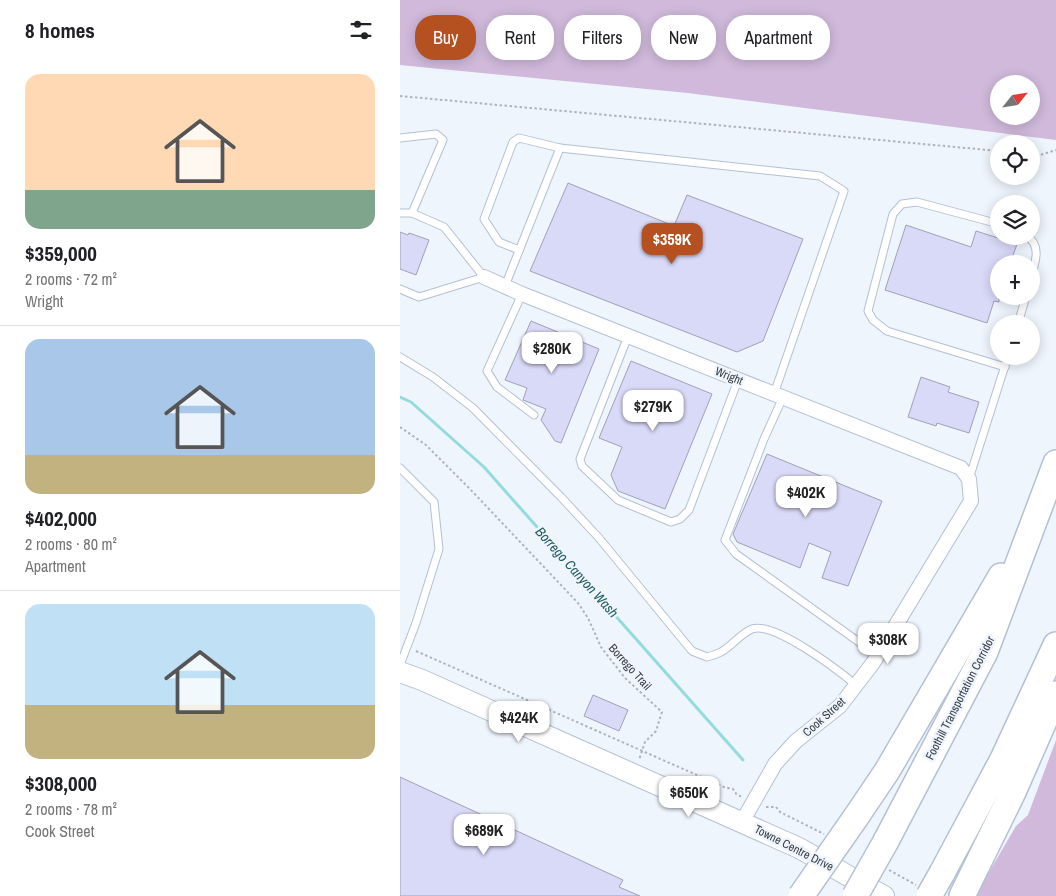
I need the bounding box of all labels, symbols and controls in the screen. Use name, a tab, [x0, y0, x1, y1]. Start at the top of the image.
chip: Buy	[415, 15, 476, 60]
chip: Rent	[486, 15, 554, 60]
chip: Filters	[564, 15, 641, 60]
chip: New	[651, 15, 716, 60]
chip: Apartment	[726, 15, 830, 60]
text: 8 homes	[25, 16, 95, 45]
icon: filters	[347, 16, 375, 44]
north arrow	[990, 75, 1040, 125]
map controls	[990, 75, 1040, 365]
icon: home	[155, 106, 245, 196]
button: locate	[990, 135, 1040, 185]
button: layers	[990, 195, 1040, 245]
pin: $359K	[637, 222, 707, 265]
text: $359K	[653, 228, 691, 250]
text: $359,000	[25, 239, 97, 268]
button: +	[990, 255, 1040, 305]
text: 2 rooms · 72 m²	[25, 268, 117, 290]
text: Wright	[25, 290, 63, 312]
button: −	[990, 315, 1040, 365]
pin: $280K	[517, 332, 587, 374]
text: $280K	[533, 337, 571, 359]
street label: Wright	[713, 363, 746, 389]
icon: home	[155, 372, 245, 462]
pin: $279K	[618, 390, 688, 432]
text: $279K	[634, 395, 672, 417]
pin: $402K	[771, 476, 841, 518]
text: $402K	[787, 481, 825, 503]
text: $402,000	[25, 504, 97, 533]
water label: Borrego Canyon Wash	[532, 523, 622, 621]
text: 2 rooms · 80 m²	[25, 533, 117, 555]
text: Apartment	[25, 555, 86, 577]
pin: $308K	[853, 622, 923, 665]
text: $308K	[869, 628, 907, 650]
street label: Foothill Transportation Corridor	[922, 633, 999, 763]
icon: home	[155, 637, 245, 727]
street label: Borrego Trail	[605, 641, 655, 693]
street label: Cook Street	[799, 693, 849, 740]
pin: $424K	[484, 700, 554, 743]
text: $424K	[500, 706, 538, 728]
text: $308,000	[25, 769, 97, 798]
pin: $650K	[654, 776, 724, 818]
text: $650K	[670, 781, 708, 803]
text: 2 rooms · 78 m²	[25, 798, 117, 820]
pin: $689K	[449, 814, 519, 856]
text: $689K	[465, 819, 503, 841]
text: Cook Street	[25, 820, 94, 842]
street label: Towne Centre Drive	[752, 821, 836, 875]

